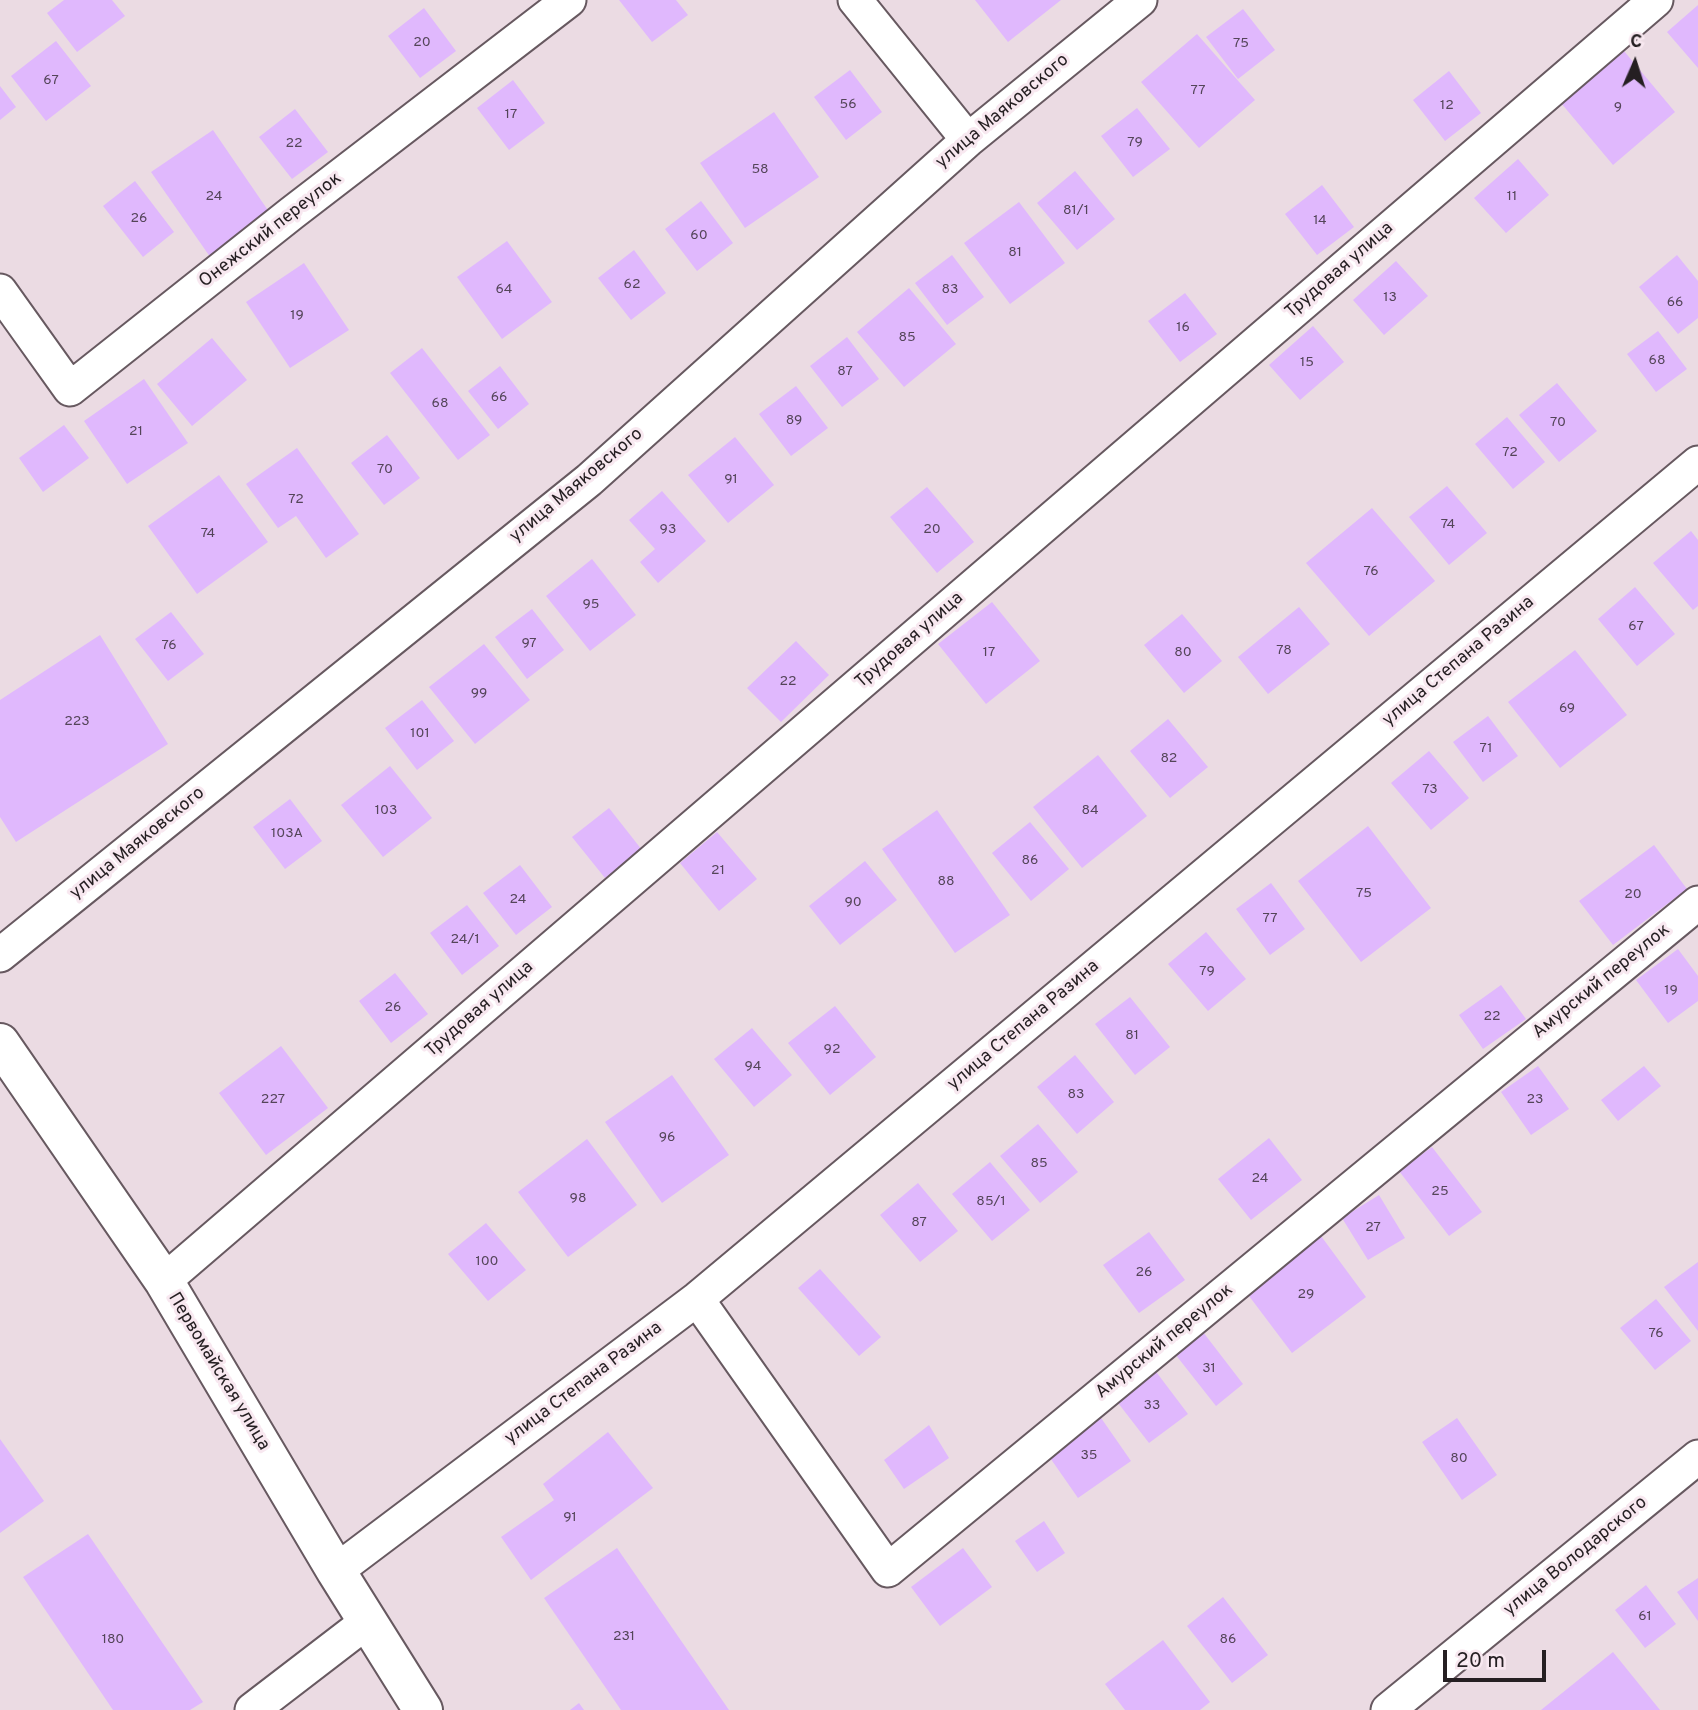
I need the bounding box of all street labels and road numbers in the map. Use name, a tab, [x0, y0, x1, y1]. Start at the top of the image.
street label: улица Маяковского	[932, 50, 1074, 174]
street label: Онежский переулок	[196, 169, 346, 293]
street label: Трудовая улица	[1282, 218, 1398, 324]
street label: улица Маяковского	[506, 424, 648, 548]
street label: Трудовая улица	[852, 588, 968, 694]
street label: улица Степана Разина	[1379, 592, 1539, 732]
street label: улица Маяковского	[66, 783, 210, 905]
street label: Амурский переулок	[1529, 920, 1675, 1044]
street label: улица Степана Разина	[944, 956, 1104, 1096]
street label: Трудовая улица	[422, 957, 538, 1063]
street label: Амурский переулок	[1092, 1280, 1238, 1404]
street label: Первомайская улица	[162, 1289, 274, 1455]
street label: улица Степана Разина	[501, 1318, 667, 1450]
street label: улица Володарского	[1500, 1492, 1652, 1622]

